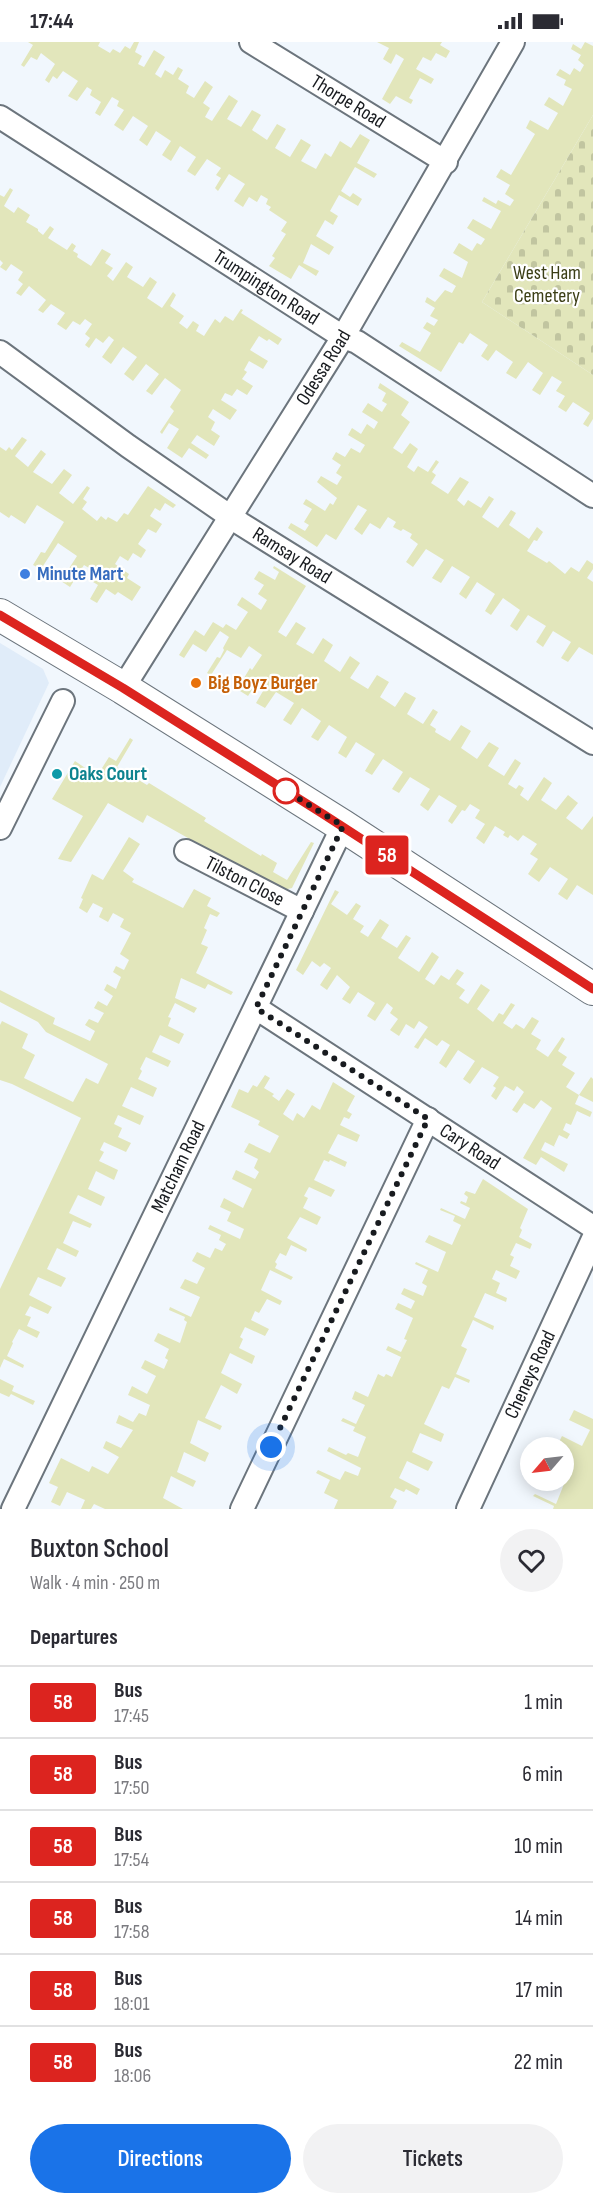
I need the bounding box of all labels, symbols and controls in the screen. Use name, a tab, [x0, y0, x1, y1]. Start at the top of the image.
text: 17:44	[30, 8, 73, 35]
street label: Thorpe Road	[306, 70, 390, 134]
street label: Trumpington Road	[208, 245, 324, 330]
park label: West Ham Cemetery	[513, 261, 581, 308]
street label: Odessa Road	[291, 326, 356, 410]
street label: Ramsay Road	[248, 522, 336, 589]
place label: Minute Mart	[37, 562, 124, 586]
marker: Minute Mart	[18, 567, 32, 581]
place label: Big Boyz Burger	[208, 671, 317, 695]
marker: Big Boyz Burger	[189, 676, 203, 690]
place label: Oaks Court	[69, 762, 147, 786]
marker: Oaks Court	[50, 767, 64, 781]
unlabelled marker	[273, 778, 299, 804]
line badge: 58	[360, 836, 414, 874]
text: 58	[377, 843, 397, 868]
street label: Tilston Close	[201, 851, 288, 912]
street label: Matcham Road	[146, 1117, 211, 1217]
street label: Cary Road	[435, 1119, 505, 1175]
street label: Cheneys Road	[499, 1327, 561, 1422]
your location	[256, 1432, 286, 1462]
north arrow	[520, 1437, 574, 1491]
map controls	[520, 1437, 574, 1491]
button: heart	[500, 1529, 563, 1592]
text: Buxton School	[30, 1532, 169, 1565]
text: Walk · 4 min · 250 m	[30, 1571, 160, 1595]
text: Departures	[30, 1624, 118, 1651]
text: Bus	[114, 1677, 143, 1704]
text: 1 min	[524, 1689, 563, 1716]
text: 58	[53, 1690, 73, 1715]
text: 17:45	[114, 1704, 149, 1728]
text: Bus	[114, 1749, 143, 1776]
text: 6 min	[522, 1761, 563, 1788]
text: 58	[53, 1762, 73, 1787]
text: 17:50	[114, 1776, 150, 1800]
text: Bus	[114, 1821, 143, 1848]
text: 10 min	[514, 1833, 563, 1860]
text: 58	[53, 1834, 73, 1859]
text: 17:54	[114, 1848, 149, 1872]
text: Bus	[114, 1893, 143, 1920]
text: 14 min	[515, 1905, 563, 1932]
text: 58	[53, 1906, 73, 1931]
text: 17:58	[114, 1920, 149, 1944]
text: Bus	[114, 1965, 143, 1992]
text: 17 min	[515, 1977, 563, 2004]
text: 58	[53, 1978, 73, 2003]
text: 18:01	[114, 1992, 149, 2016]
text: Bus	[114, 2037, 143, 2064]
text: 22 min	[514, 2049, 563, 2076]
text: 58	[53, 2050, 73, 2075]
text: 18:06	[114, 2064, 151, 2088]
button: Directions	[30, 2124, 291, 2193]
button: Tickets	[303, 2124, 563, 2193]

